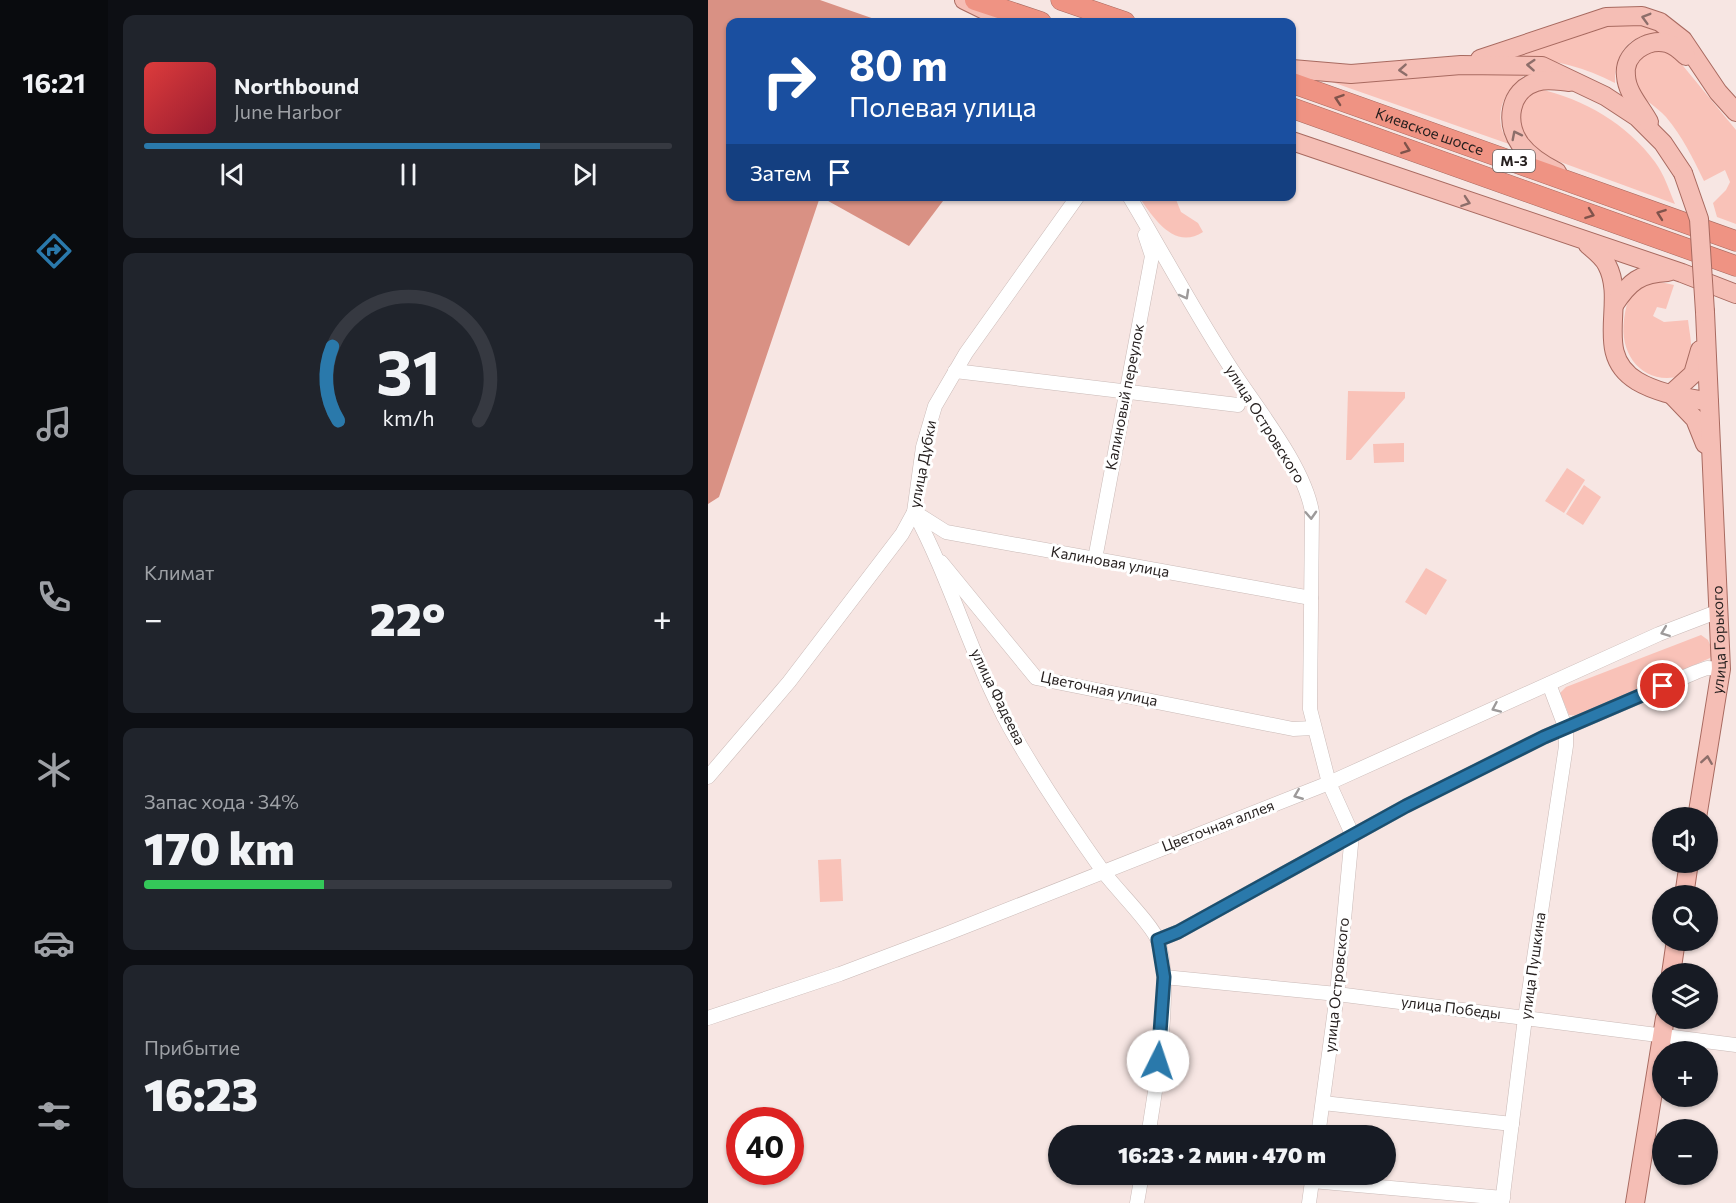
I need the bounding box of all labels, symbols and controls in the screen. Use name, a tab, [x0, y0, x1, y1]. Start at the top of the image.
one-way arrow	[1641, 13, 1652, 25]
text: 80 m	[849, 38, 948, 90]
icon: right	[750, 42, 828, 120]
one-way arrow	[1526, 59, 1536, 72]
one-way arrow	[1399, 63, 1408, 76]
text: 16:21	[22, 66, 86, 99]
text: Northbound	[234, 72, 359, 99]
text: Полевая улица	[849, 90, 1036, 123]
one-way arrow	[1334, 94, 1345, 107]
text: June Harbor	[234, 99, 342, 123]
street label: Киевское шоссе	[1373, 103, 1487, 159]
one-way arrow	[1511, 130, 1523, 141]
one-way arrow	[1400, 141, 1411, 154]
road number: М-3	[1493, 150, 1535, 172]
icon: arrive	[823, 156, 856, 189]
icon: previous	[216, 158, 249, 191]
icon: pause	[392, 158, 425, 191]
icon: next	[568, 158, 601, 191]
text: Затем	[750, 159, 811, 186]
one-way arrow	[1460, 194, 1471, 207]
one-way arrow	[1584, 206, 1595, 219]
one-way arrow	[1657, 208, 1667, 221]
icon: directions	[33, 230, 75, 272]
one-way arrow	[1178, 289, 1189, 299]
street label: Калиновый переулок	[1101, 322, 1147, 472]
text: 31	[376, 332, 440, 408]
street label: улица Островского	[1222, 361, 1309, 486]
icon: music	[33, 403, 75, 445]
text: km/h	[382, 404, 434, 430]
street label: улица Дубки	[905, 418, 939, 509]
one-way arrow	[1305, 511, 1318, 520]
street label: Калиновая улица	[1049, 542, 1171, 580]
text: Климат	[144, 560, 214, 584]
icon: phone	[33, 576, 75, 618]
street label: улица Горького	[1707, 585, 1729, 695]
text: 22°	[370, 590, 446, 645]
text: −	[144, 597, 163, 638]
text: +	[653, 597, 672, 638]
one-way arrow	[1660, 625, 1671, 637]
street label: улица Фадеева	[968, 646, 1030, 748]
pin	[1637, 660, 1688, 711]
street label: Цветочная улица	[1039, 667, 1159, 709]
icon: arrive	[1646, 669, 1679, 702]
one-way arrow	[1491, 700, 1502, 712]
icon: climate	[33, 749, 75, 791]
one-way arrow	[1700, 755, 1712, 764]
one-way arrow	[1293, 788, 1304, 800]
text: Запас хода · 34%	[144, 789, 299, 813]
street label: Цветочная аллея	[1159, 795, 1277, 855]
map controls	[1652, 807, 1718, 1185]
button: sound	[1652, 807, 1718, 873]
text: 170 km	[144, 819, 295, 874]
button: search	[1652, 885, 1718, 951]
street label: улица Пушкина	[1516, 911, 1548, 1021]
street label: улица Островского	[1320, 916, 1352, 1053]
icon: car	[33, 922, 75, 964]
button: layers	[1652, 963, 1718, 1029]
street label: улица Победы	[1400, 992, 1502, 1022]
position arrow	[1126, 1029, 1190, 1093]
text: Прибытие	[144, 1035, 240, 1059]
button: +	[1652, 1041, 1718, 1107]
text: 16:23	[144, 1065, 258, 1120]
icon: filters	[33, 1095, 75, 1137]
speed limit sign: 40	[726, 1107, 804, 1185]
button: −	[1652, 1119, 1718, 1185]
text: 16:23 · 2 мин · 470 m	[1118, 1141, 1326, 1168]

